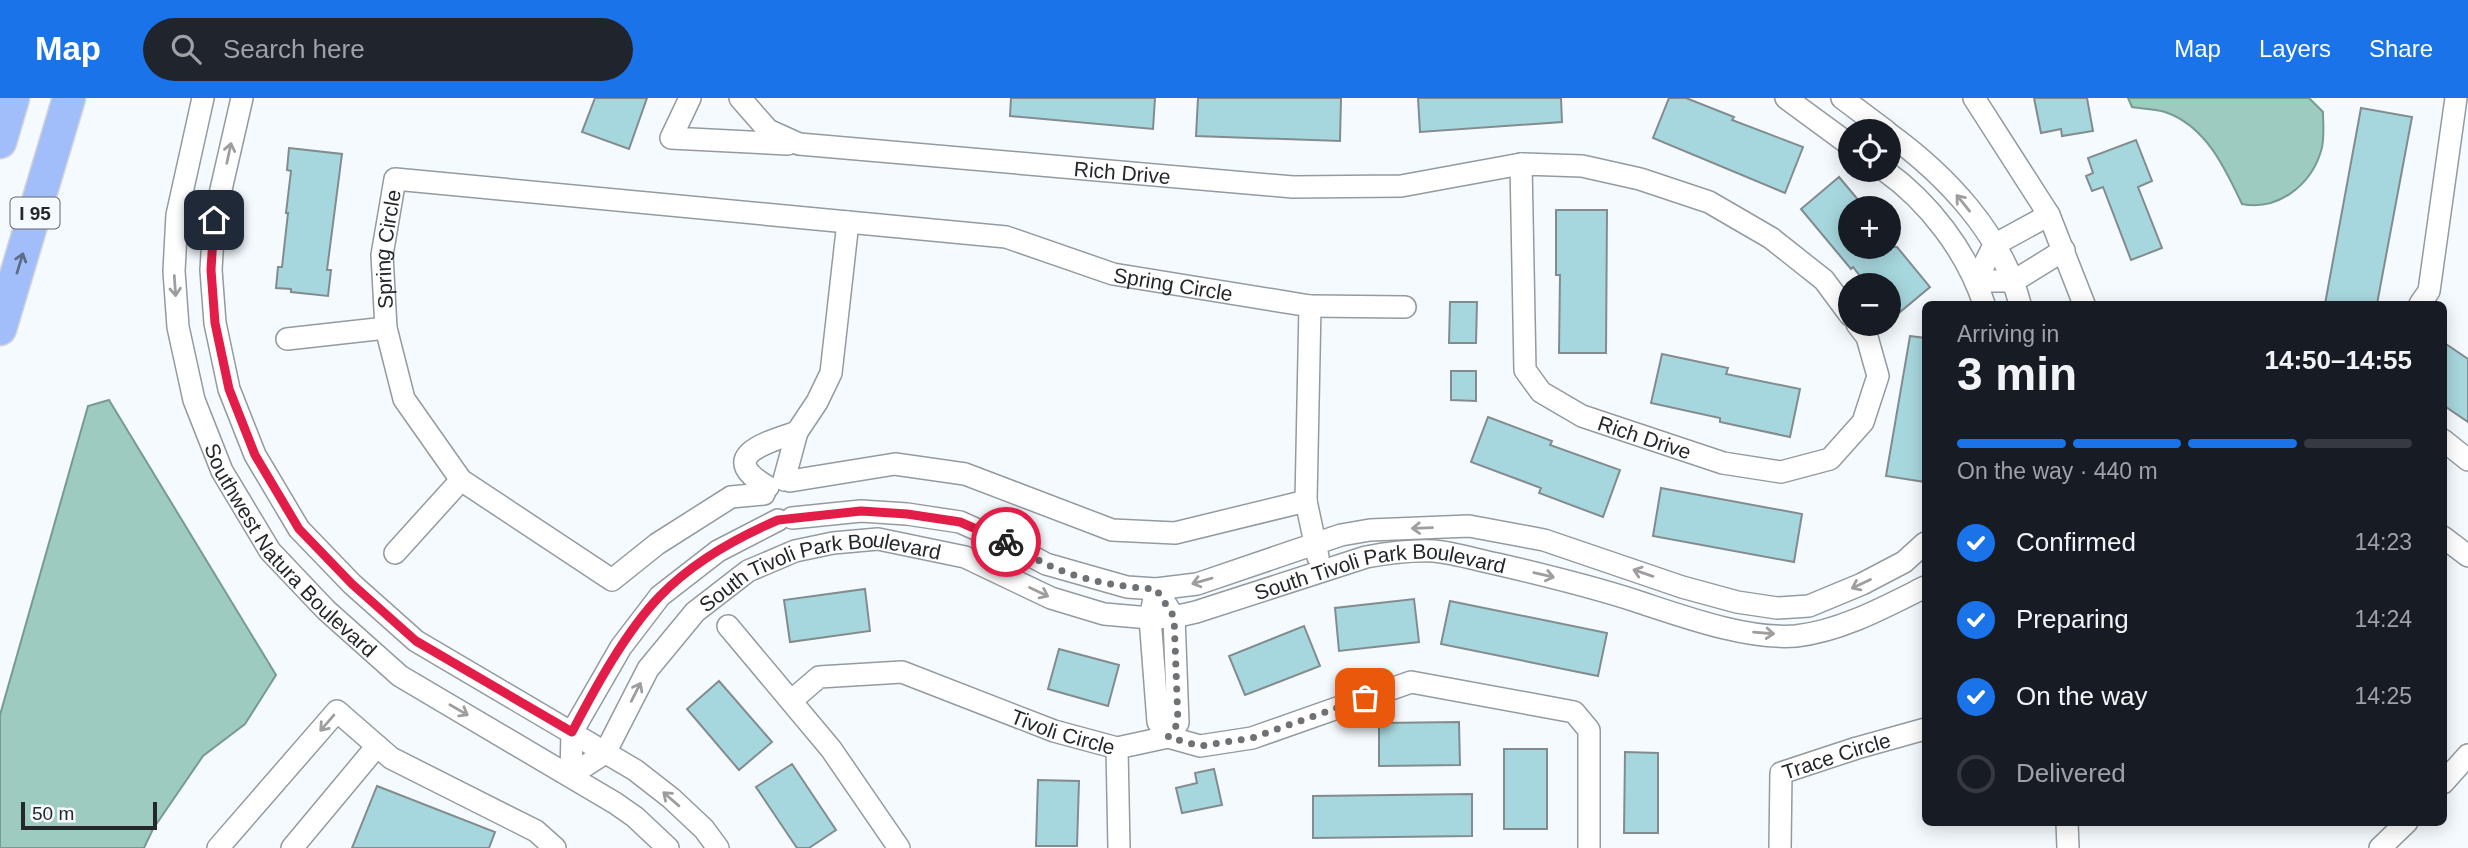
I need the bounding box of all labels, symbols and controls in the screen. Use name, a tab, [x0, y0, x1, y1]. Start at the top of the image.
search box	[143, 18, 633, 81]
text: Map	[35, 30, 101, 67]
icon: search	[167, 30, 205, 68]
text: Search here	[223, 34, 365, 64]
text: Map	[2174, 35, 2221, 62]
text: Layers	[2259, 35, 2331, 62]
text: Share	[2369, 35, 2433, 62]
map controls	[1838, 119, 1901, 336]
button: locate	[1838, 119, 1901, 182]
one-way arrow	[223, 142, 236, 165]
street label: Rich Drive	[1073, 156, 1172, 188]
street label: Spring Circle	[370, 188, 404, 310]
pin	[184, 190, 244, 250]
one-way arrow	[1956, 195, 1971, 213]
button: +	[1838, 196, 1901, 259]
road number: I 95	[10, 197, 60, 228]
icon: home	[195, 201, 233, 239]
one-way arrow	[14, 252, 27, 274]
street label: Spring Circle	[1112, 263, 1234, 305]
button: −	[1838, 273, 1901, 336]
one-way arrow	[169, 274, 182, 297]
text: Arriving in	[1957, 321, 2059, 347]
text: 14:50–14:55	[2265, 345, 2412, 375]
text: 3 min	[1957, 348, 2077, 400]
street label: Rich Drive	[1595, 411, 1694, 463]
street label: Southwest Natura Boulevard	[201, 440, 381, 661]
text: On the way · 440 m	[1957, 458, 2158, 484]
courier	[971, 507, 1041, 577]
one-way arrow	[1410, 522, 1433, 535]
icon: bike	[987, 523, 1025, 561]
icon: check	[1957, 524, 1995, 562]
street label: South Tivoli Park Boulevard	[694, 527, 943, 616]
text: Confirmed	[2016, 527, 2136, 557]
text: 14:23	[2354, 529, 2412, 555]
street label: South Tivoli Park Boulevard	[1251, 539, 1508, 604]
one-way arrow	[1632, 566, 1654, 578]
one-way arrow	[1532, 569, 1555, 582]
one-way arrow	[1192, 576, 1214, 589]
one-way arrow	[1850, 578, 1872, 591]
one-way arrow	[1028, 586, 1049, 600]
icon: check	[1957, 601, 1995, 639]
text: Preparing	[2016, 604, 2129, 634]
text: 14:24	[2354, 606, 2412, 632]
one-way arrow	[1752, 627, 1775, 640]
pin	[1335, 668, 1395, 728]
icon: check	[1957, 678, 1995, 716]
icon: bag	[1346, 679, 1384, 717]
text: On the way	[2016, 681, 2148, 711]
one-way arrow	[630, 682, 644, 703]
text: 14:25	[2354, 683, 2412, 709]
one-way arrow	[448, 703, 468, 717]
street label: Tivoli Circle	[1008, 704, 1118, 758]
one-way arrow	[319, 713, 335, 731]
street label: Trace Circle	[1779, 728, 1893, 783]
text: Delivered	[2016, 758, 2126, 788]
one-way arrow	[662, 791, 680, 807]
scale bar	[21, 799, 158, 831]
text: 50 m	[32, 803, 74, 824]

